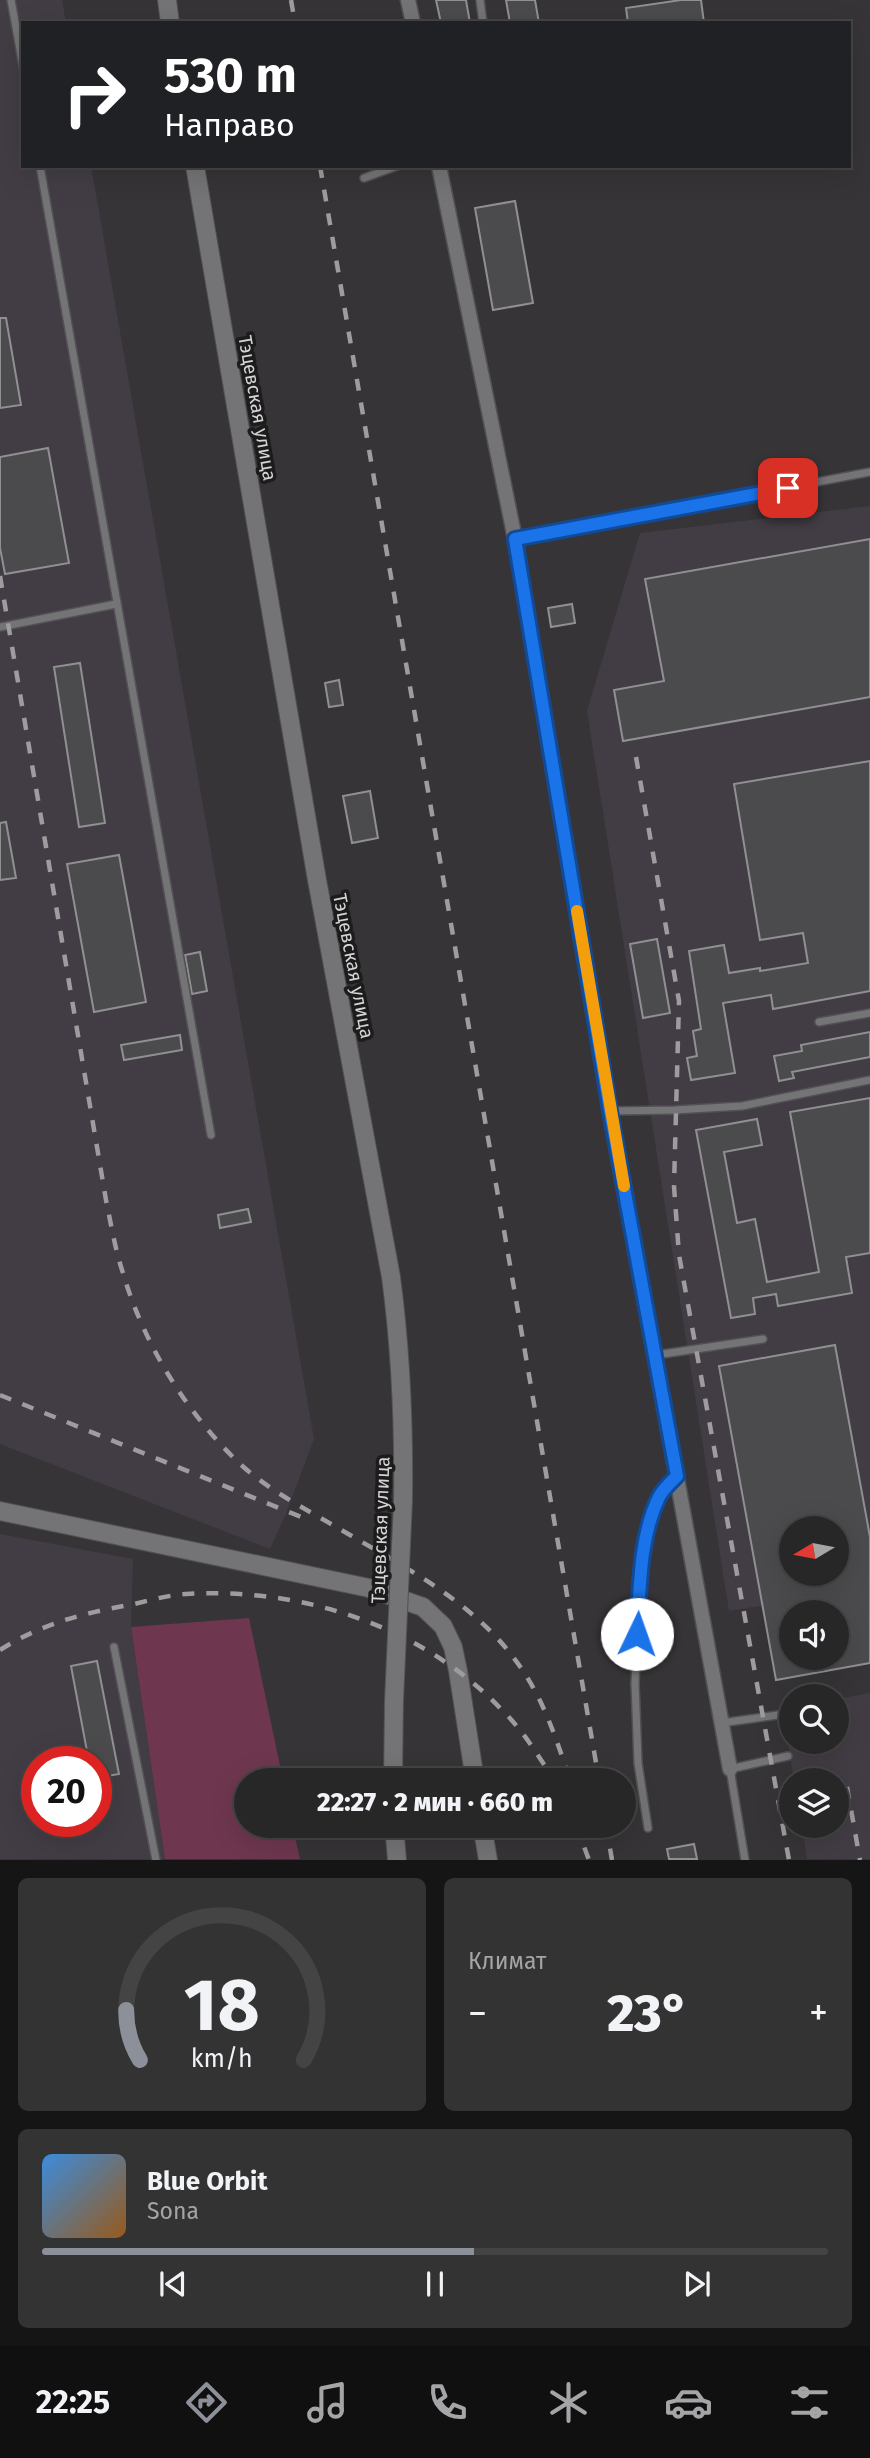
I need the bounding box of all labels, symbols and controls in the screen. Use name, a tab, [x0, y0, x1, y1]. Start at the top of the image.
text: 530 m	[164, 46, 297, 105]
icon: right	[49, 49, 140, 140]
text: Направо	[164, 106, 295, 144]
street label: Тэцевская улица	[233, 334, 282, 483]
pin	[758, 458, 818, 518]
icon: arrive	[769, 469, 807, 507]
street label: Тэцевская улица	[328, 892, 379, 1041]
street label: Тэцевская улица	[366, 1456, 395, 1604]
north arrow	[779, 1516, 849, 1586]
map controls	[779, 1516, 849, 1838]
position arrow	[600, 1597, 674, 1671]
button: sound	[779, 1600, 849, 1670]
button: search	[779, 1684, 849, 1754]
speed limit sign: 20	[21, 1746, 112, 1837]
button: layers	[779, 1768, 849, 1838]
text: 22:27 · 2 мин · 660 m	[317, 1787, 553, 1818]
text: Климат	[468, 1947, 546, 1975]
text: 18	[184, 1963, 260, 2050]
text: 23°	[607, 1982, 689, 2045]
text: −	[468, 1990, 487, 2036]
text: +	[809, 1990, 828, 2036]
text: km/h	[191, 2044, 253, 2074]
text: Blue Orbit	[147, 2166, 267, 2197]
text: Sona	[147, 2197, 199, 2225]
icon: previous	[154, 2265, 192, 2303]
icon: pause	[416, 2265, 454, 2303]
icon: next	[678, 2265, 716, 2303]
icon: directions	[182, 2378, 231, 2427]
icon: music	[303, 2378, 352, 2427]
icon: phone	[423, 2378, 472, 2427]
icon: climate	[544, 2378, 593, 2427]
icon: car	[664, 2378, 713, 2427]
icon: filters	[785, 2378, 834, 2427]
text: 22:25	[36, 2383, 110, 2421]

